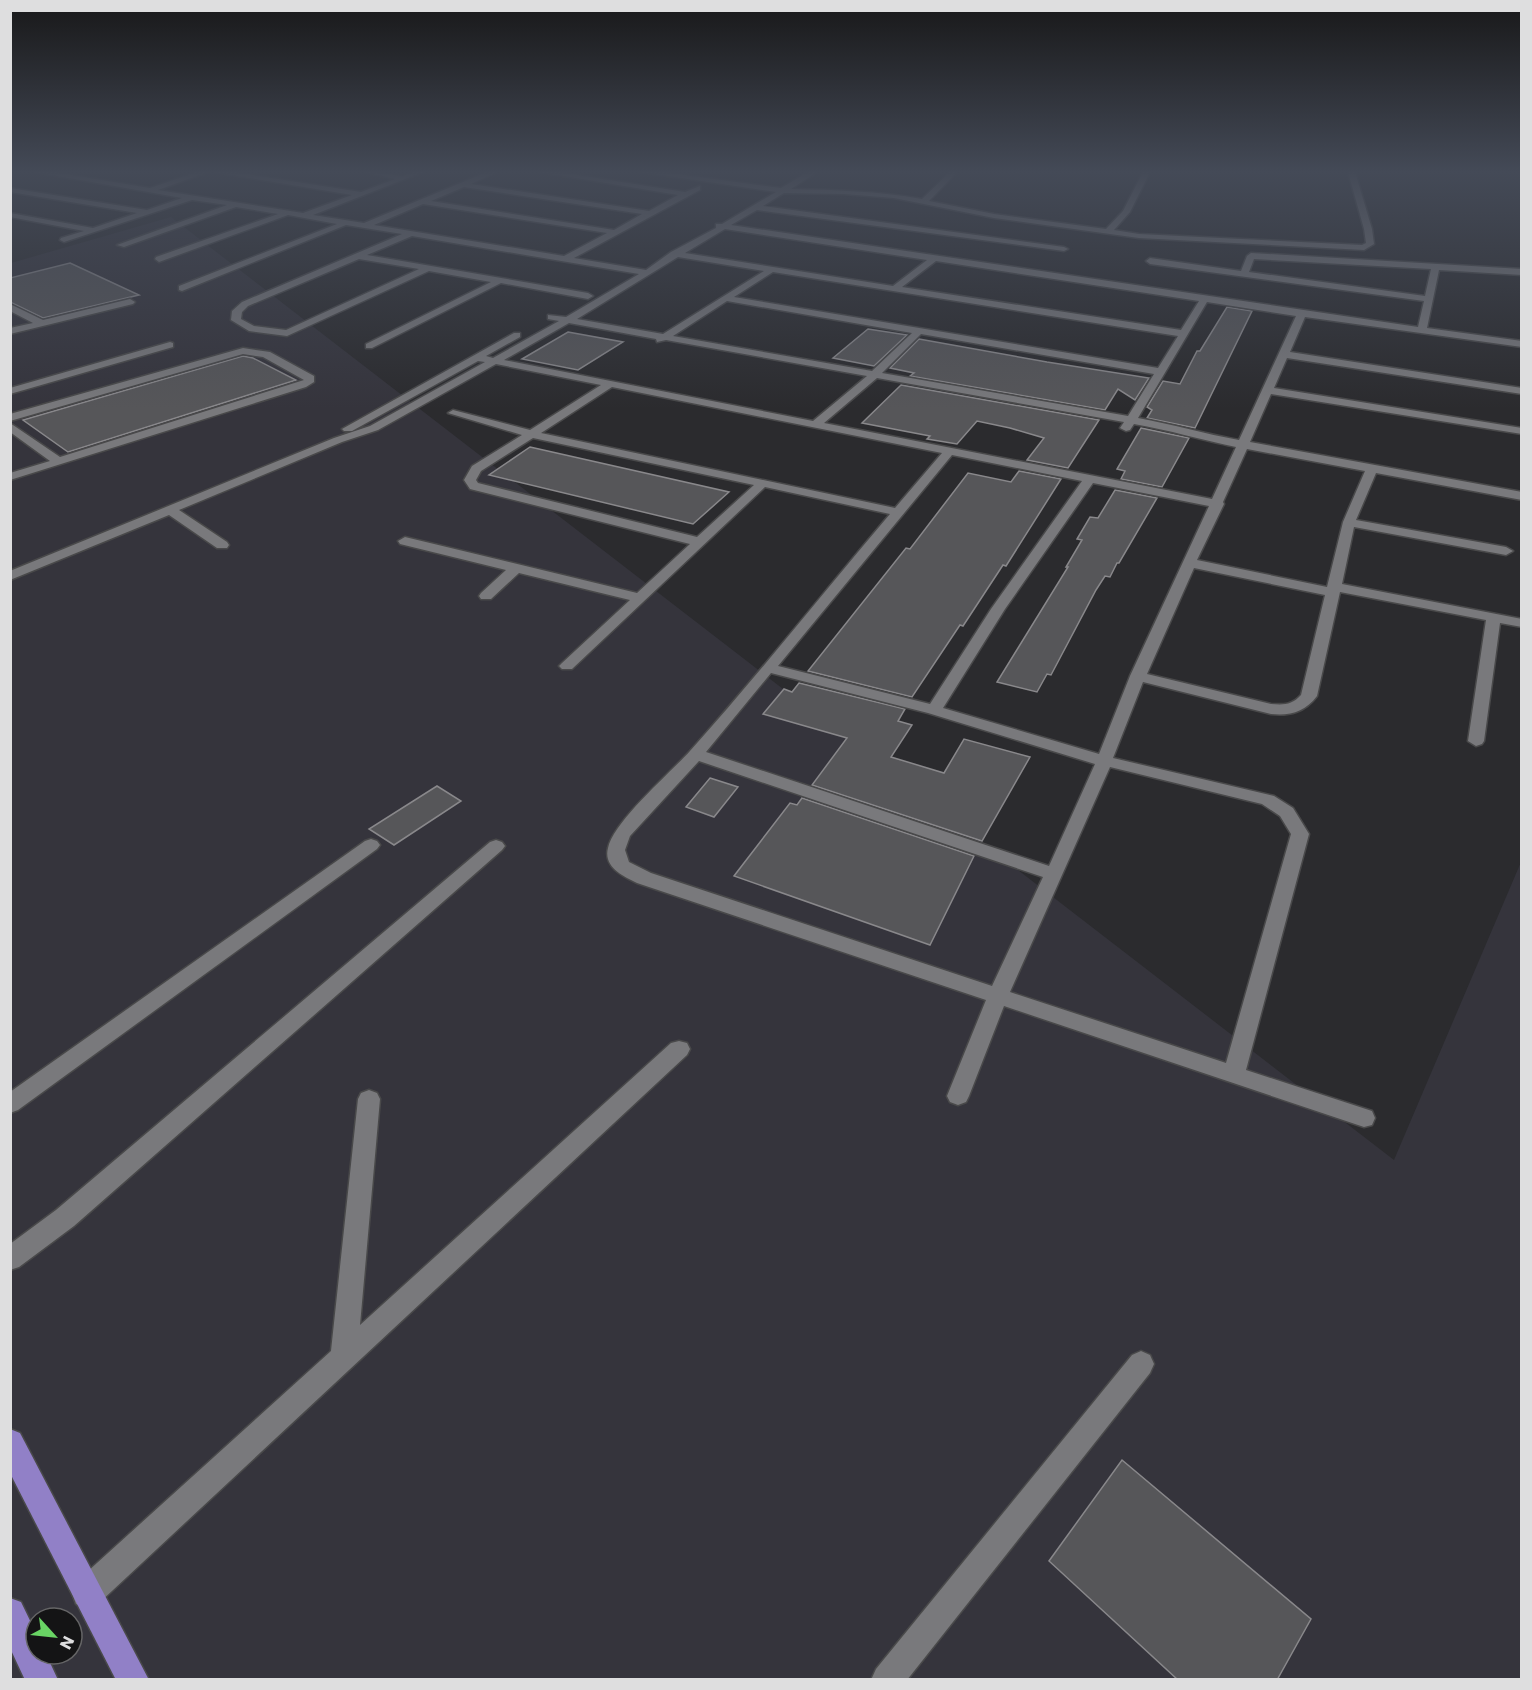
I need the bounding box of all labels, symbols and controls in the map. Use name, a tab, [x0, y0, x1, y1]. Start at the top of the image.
north arrow	[24, 1606, 84, 1666]
text: N	[54, 1632, 80, 1653]

